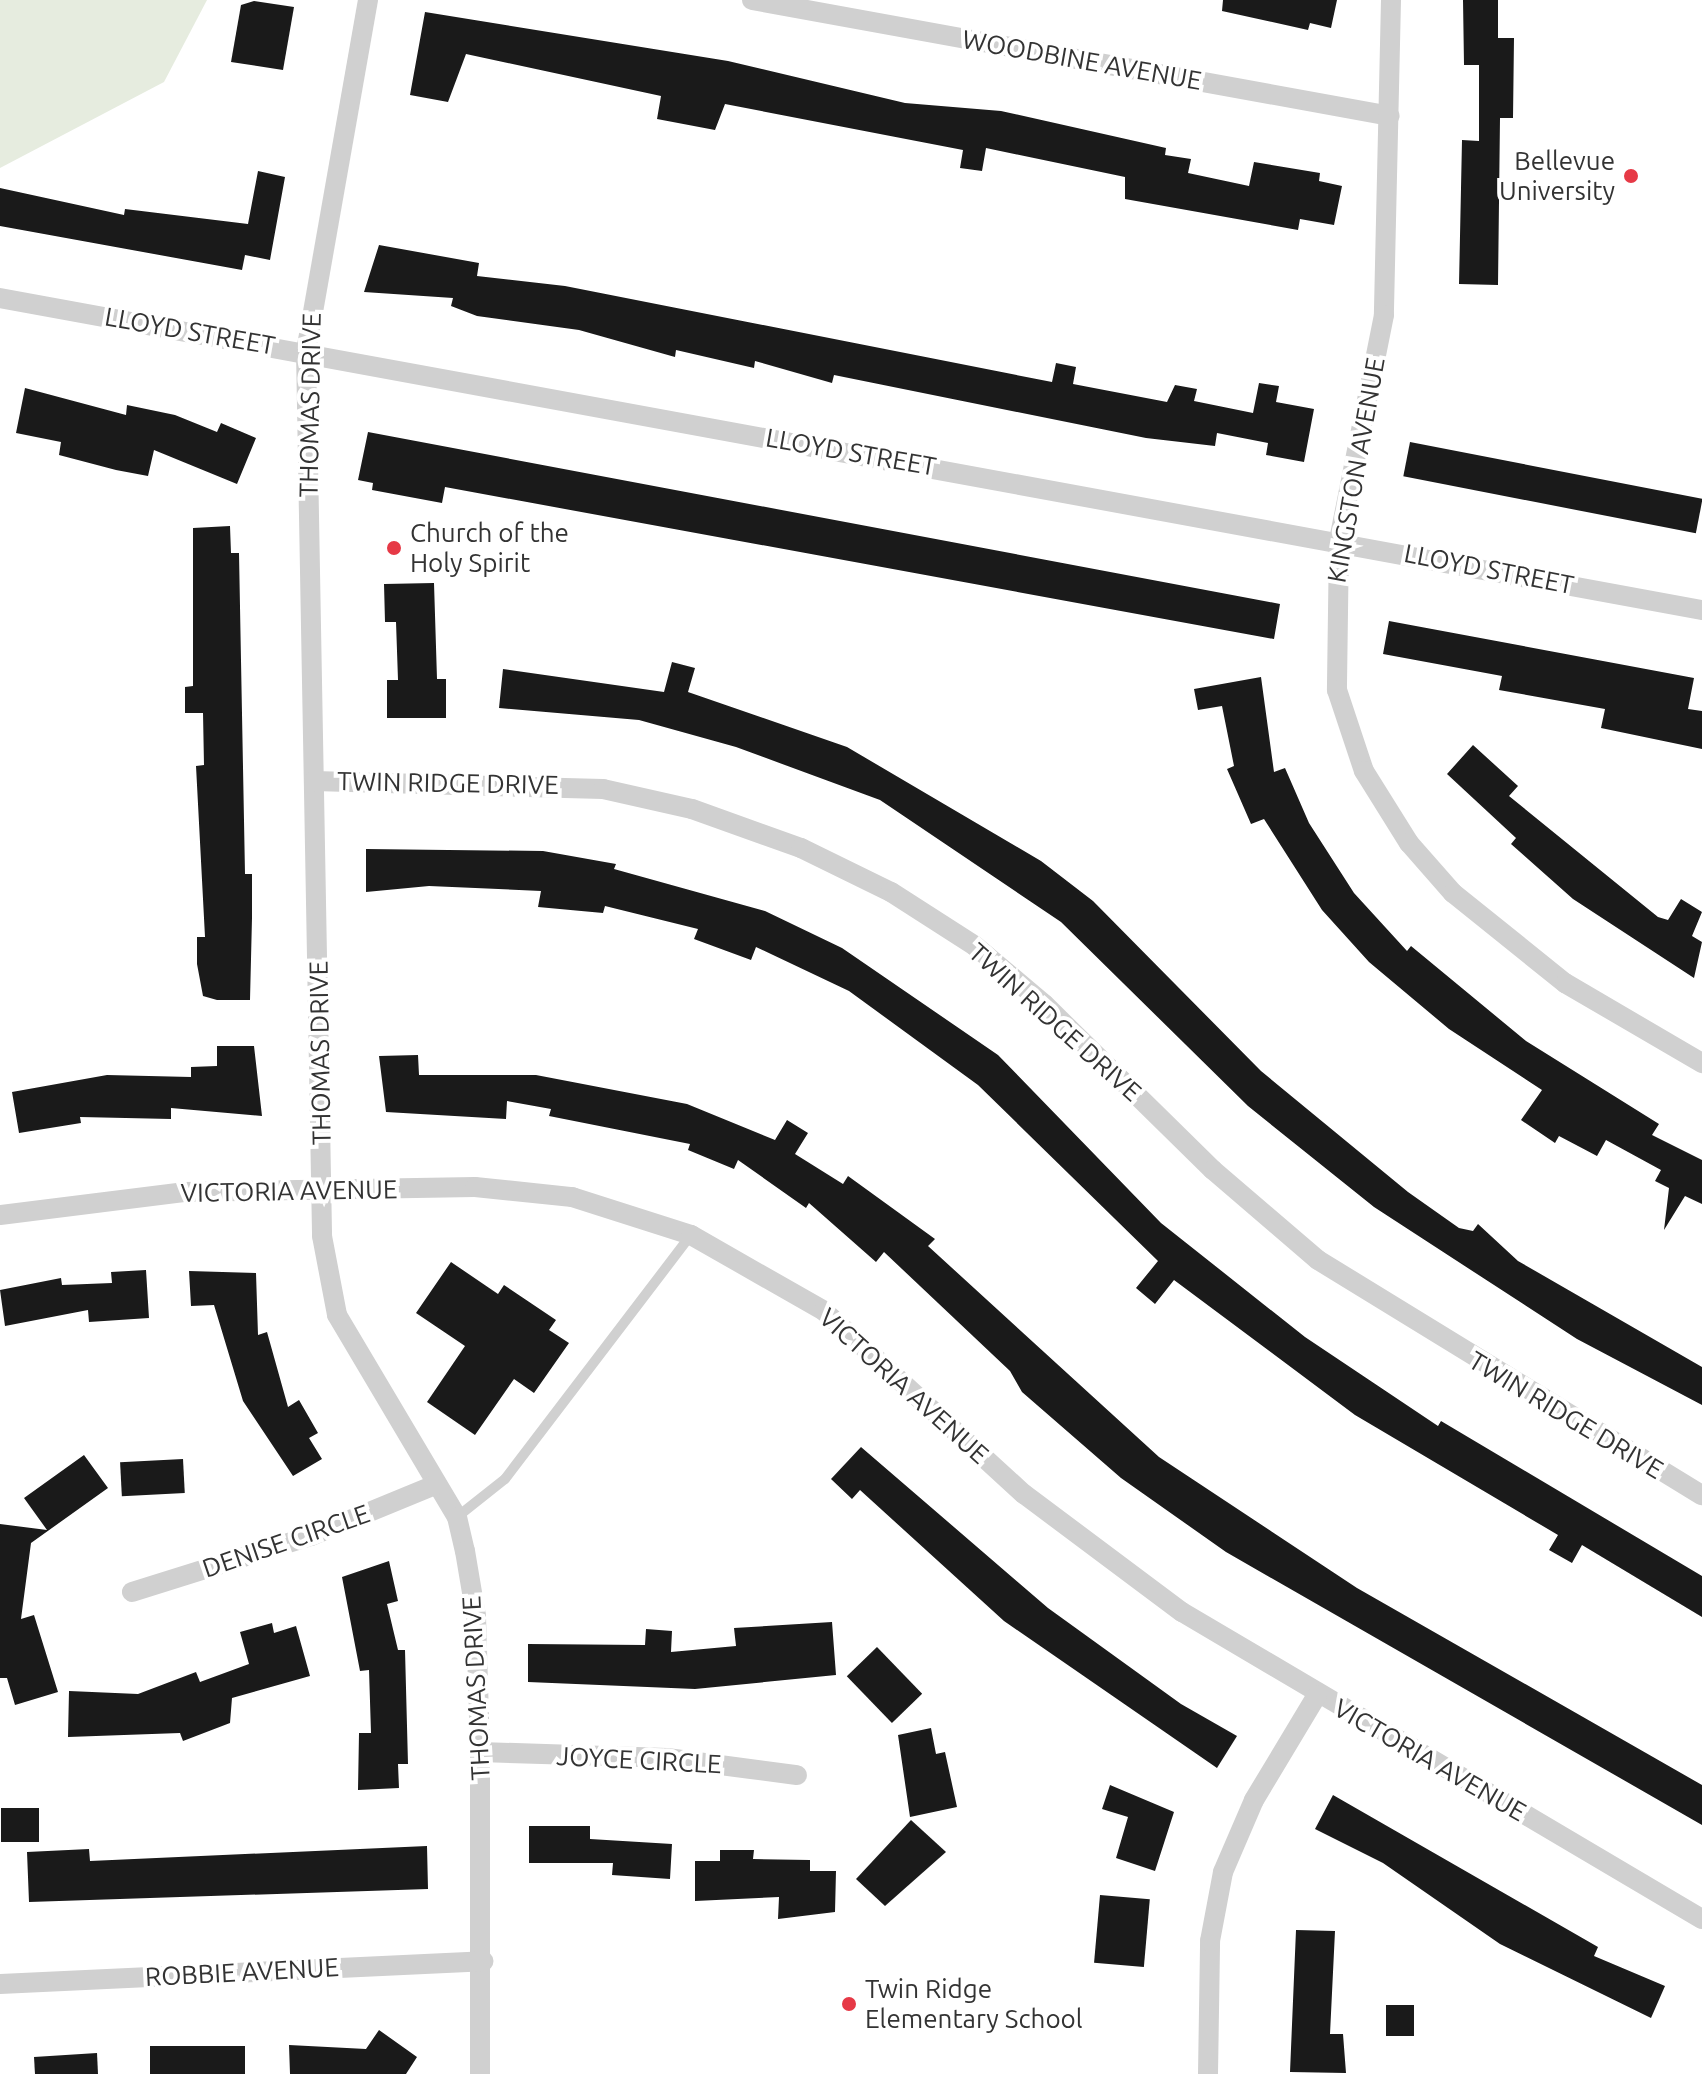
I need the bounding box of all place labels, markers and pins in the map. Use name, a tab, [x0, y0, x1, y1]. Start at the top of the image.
place label: Bellevue University	[1499, 145, 1615, 206]
marker: Bellevue University	[1622, 167, 1640, 185]
place label: Church of the Holy Spirit	[410, 517, 569, 578]
marker: Church of the Holy Spirit	[385, 539, 403, 557]
place label: Twin Ridge Elementary School	[865, 1973, 1083, 2034]
marker: Twin Ridge Elementary School	[840, 1995, 858, 2013]

